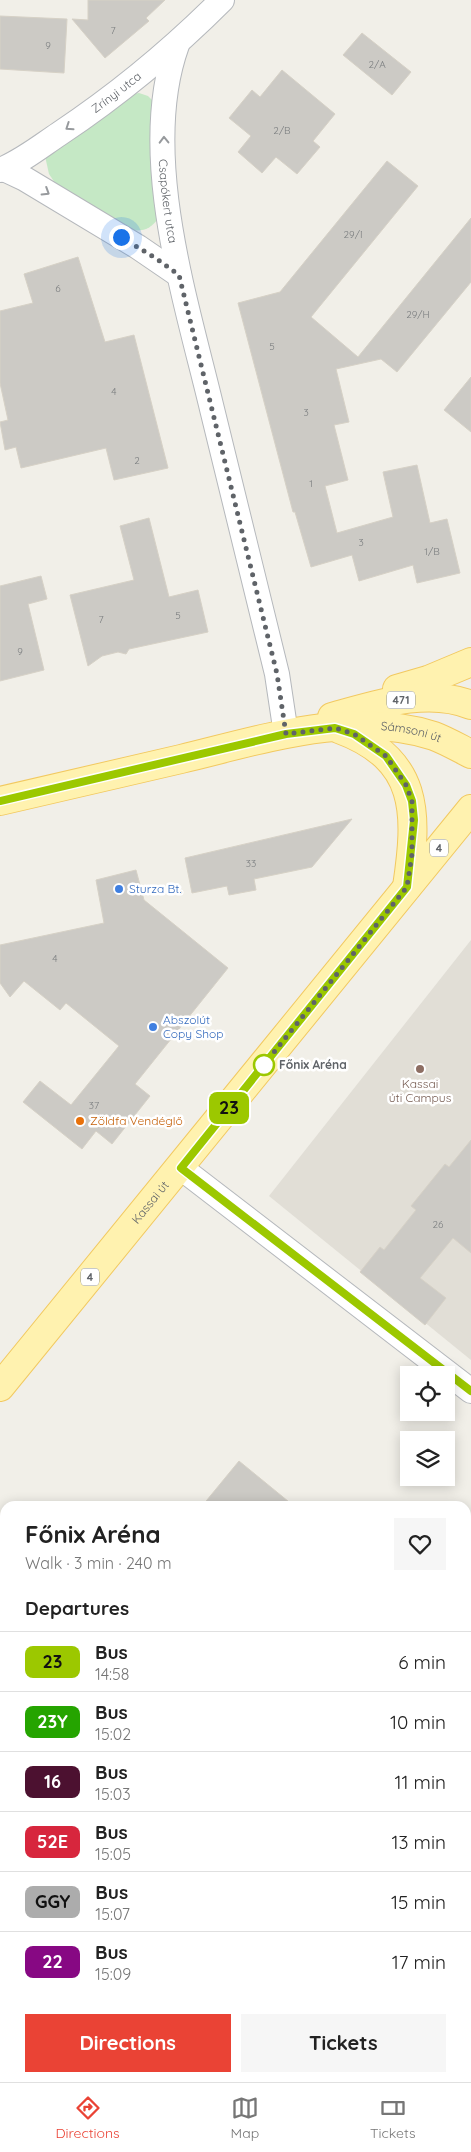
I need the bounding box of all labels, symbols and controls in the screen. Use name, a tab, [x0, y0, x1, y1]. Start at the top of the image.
house number: 7	[110, 24, 116, 37]
house number: 9	[45, 39, 51, 52]
house number: 2/A	[368, 58, 386, 71]
street label: Zrínyi utca	[88, 68, 144, 116]
one-way arrow	[66, 121, 75, 130]
house number: 2/B	[273, 124, 291, 137]
one-way arrow	[159, 136, 169, 144]
street label: Csapókert utca	[156, 159, 181, 244]
one-way arrow	[41, 186, 50, 196]
your location	[109, 225, 134, 250]
house number: 29/I	[344, 228, 362, 241]
house number: 6	[55, 282, 61, 295]
house number: 29/H	[406, 308, 430, 321]
house number: 5	[269, 340, 275, 353]
house number: 4	[111, 385, 117, 398]
house number: 3	[303, 406, 309, 419]
house number: 2	[134, 454, 140, 467]
house number: 1	[309, 477, 313, 490]
house number: 3	[358, 536, 364, 549]
house number: 1/B	[424, 545, 440, 558]
house number: 5	[175, 609, 181, 622]
house number: 7	[98, 613, 104, 626]
house number: 9	[17, 645, 23, 658]
road number: 471	[387, 692, 415, 708]
street label: Sámsoni út	[380, 718, 444, 745]
road number: 4	[430, 840, 448, 856]
house number: 33	[246, 857, 256, 870]
place label: Sturza Bt.	[129, 881, 182, 896]
marker: Sturza Bt.	[113, 883, 125, 895]
house number: 4	[52, 952, 58, 965]
place label: Abszolút Copy Shop	[163, 1012, 224, 1041]
marker: Abszolút Copy Shop	[147, 1021, 159, 1033]
marker: Főnix Aréna	[253, 1054, 275, 1076]
place label: Főnix Aréna	[279, 1057, 347, 1072]
marker: Kassai úti Campus	[414, 1063, 426, 1075]
place label: Kassai úti Campus	[389, 1076, 452, 1105]
line badge: 23	[206, 1092, 252, 1124]
text: 23	[219, 1096, 239, 1119]
house number: 37	[89, 1099, 99, 1112]
place label: Zöldfa Vendéglő	[90, 1113, 183, 1128]
marker: Zöldfa Vendéglő	[74, 1115, 86, 1127]
street label: Kassai út	[128, 1178, 172, 1227]
house number: 26	[433, 1218, 444, 1231]
road number: 4	[81, 1268, 99, 1286]
map controls	[400, 1366, 455, 1486]
button: locate	[400, 1366, 455, 1421]
button: layers	[400, 1431, 455, 1486]
button: heart	[394, 1518, 446, 1570]
text: Főnix Aréna	[25, 1519, 161, 1549]
text: Walk · 3 min · 240 m	[25, 1553, 172, 1573]
text: Departures	[25, 1596, 129, 1620]
text: Bus	[95, 1640, 128, 1664]
text: 23	[43, 1650, 62, 1673]
text: 6 min	[398, 1650, 446, 1674]
text: 14:58	[95, 1664, 129, 1684]
text: Bus	[95, 1700, 128, 1724]
text: 23Y	[37, 1710, 68, 1733]
text: 10 min	[390, 1710, 446, 1734]
text: 15:02	[95, 1724, 131, 1744]
text: Bus	[95, 1760, 128, 1784]
text: 16	[44, 1770, 61, 1793]
text: 11 min	[394, 1770, 446, 1794]
text: 15:03	[95, 1784, 131, 1804]
text: Bus	[95, 1820, 128, 1844]
text: 52E	[37, 1830, 68, 1853]
text: 13 min	[391, 1830, 446, 1854]
text: 15:05	[95, 1844, 131, 1864]
text: Bus	[95, 1880, 128, 1904]
text: GGY	[35, 1890, 70, 1913]
text: 15 min	[391, 1890, 446, 1914]
text: 15:07	[95, 1904, 130, 1924]
text: Bus	[95, 1940, 128, 1964]
text: 22	[42, 1950, 63, 1973]
text: 17 min	[392, 1950, 446, 1974]
text: 15:09	[95, 1964, 131, 1984]
button: Directions	[25, 2014, 231, 2072]
button: Tickets	[241, 2014, 446, 2072]
tab: Directions	[55, 2094, 120, 2142]
tab: Map	[231, 2094, 259, 2142]
tab: Tickets	[370, 2094, 415, 2142]

